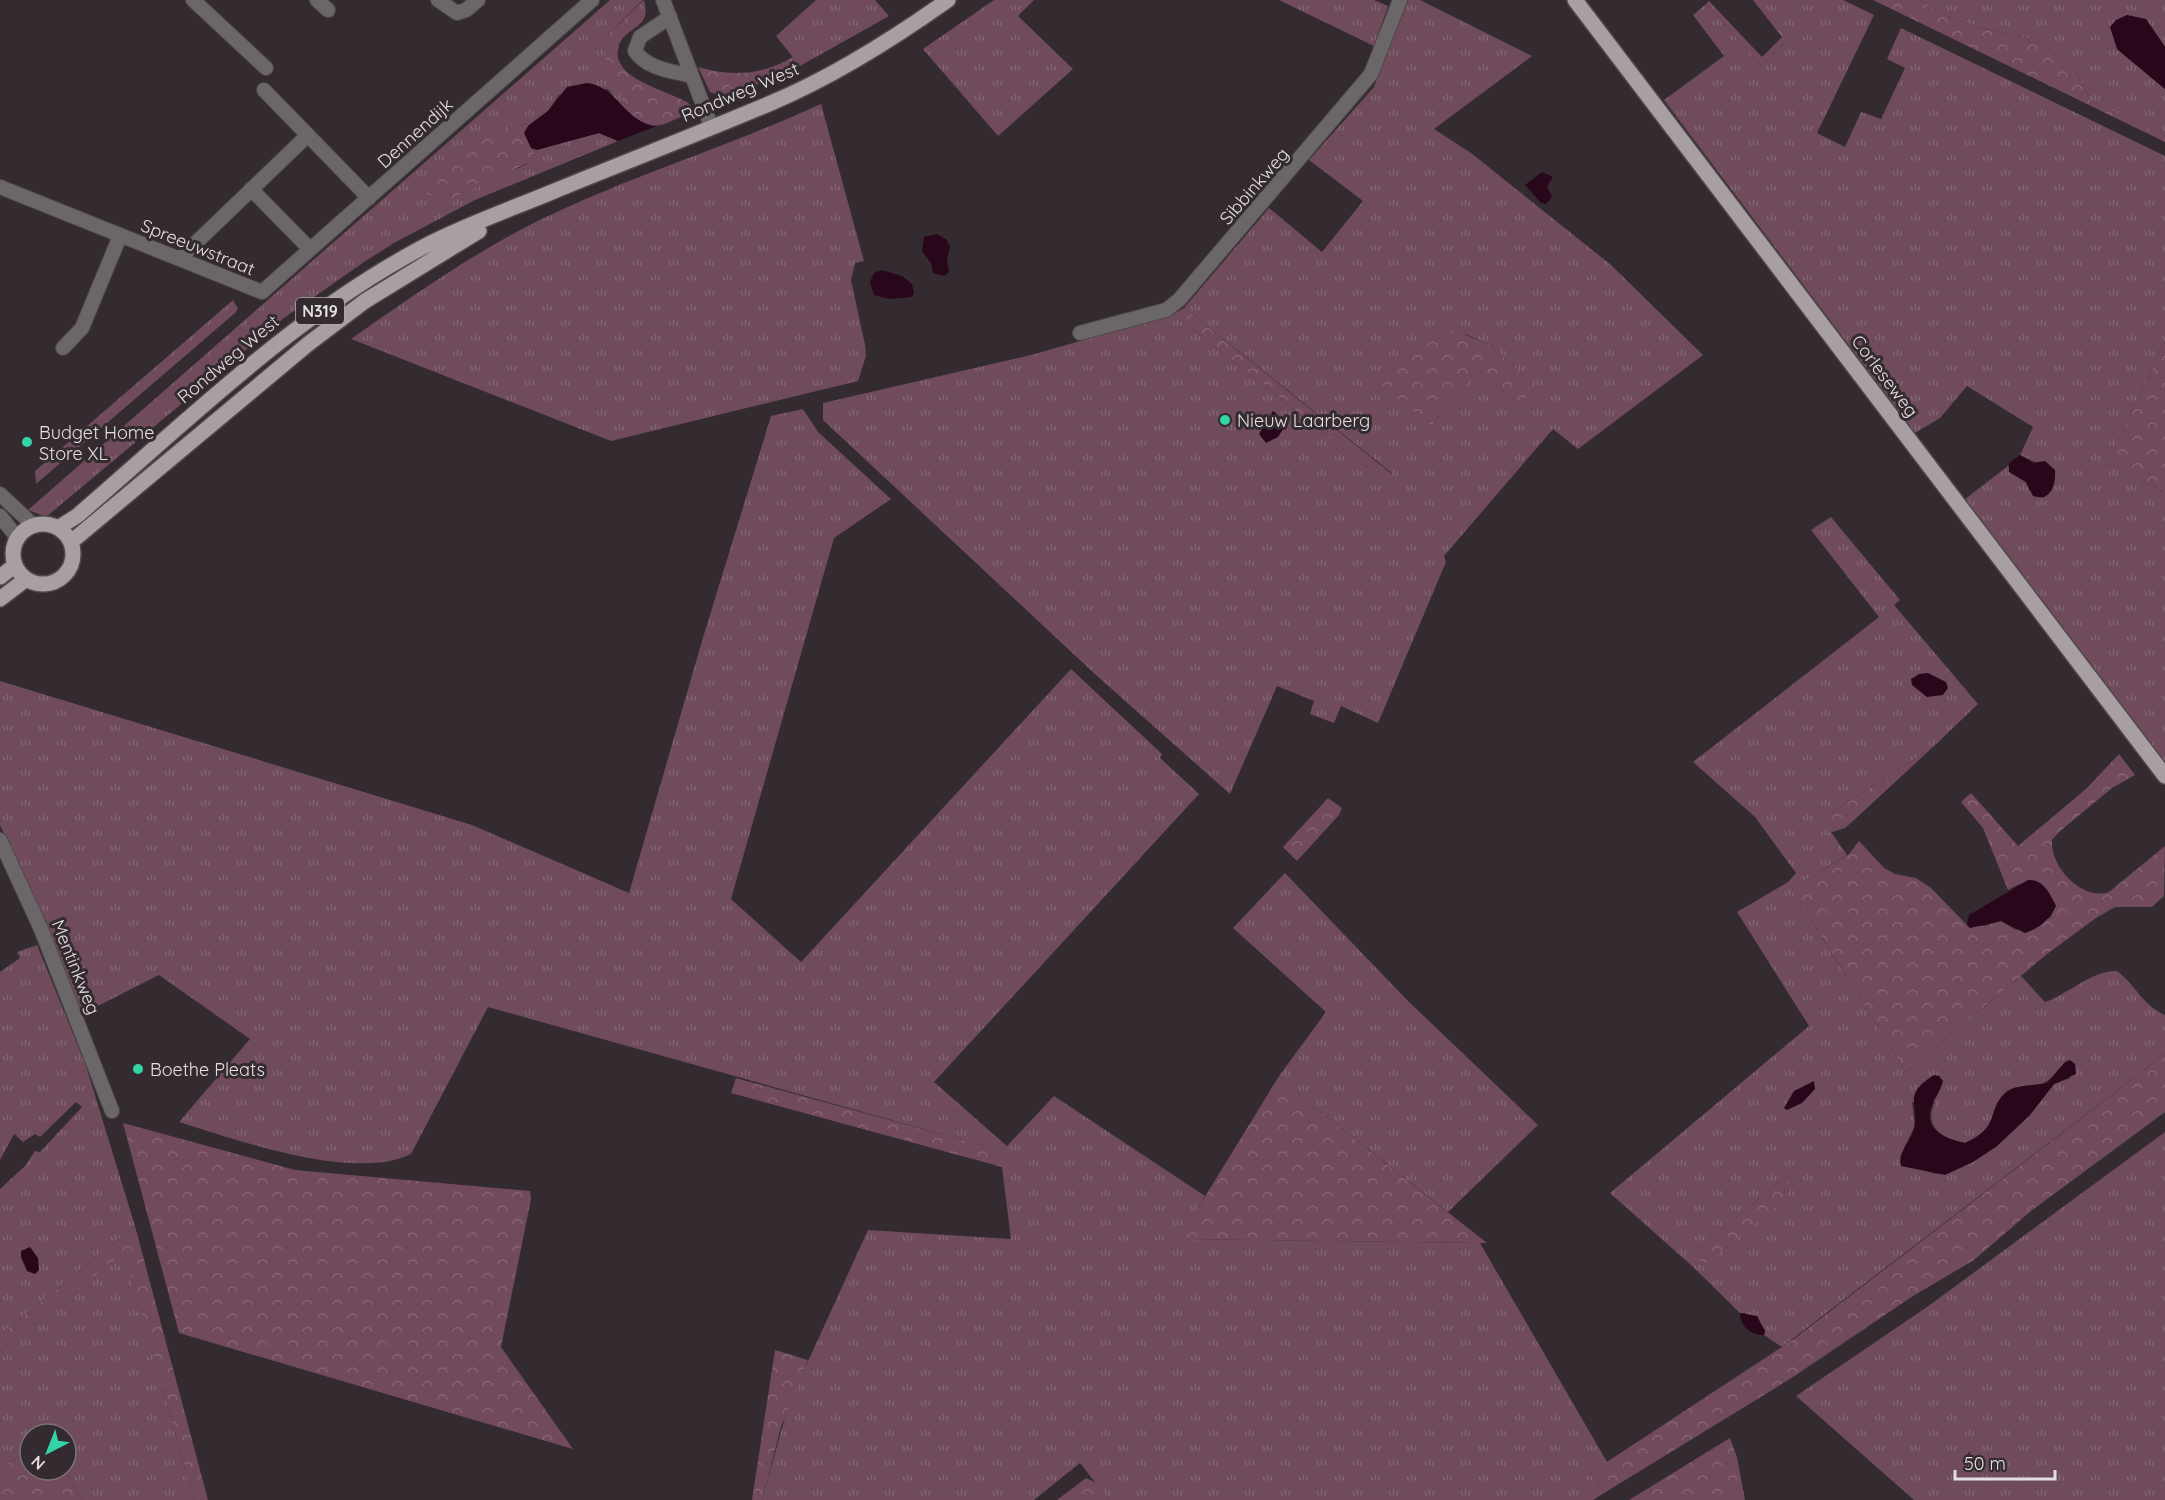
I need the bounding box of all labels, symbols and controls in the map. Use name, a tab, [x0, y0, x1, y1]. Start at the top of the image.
street label: Rondweg West	[678, 57, 802, 127]
street label: Dennendijk	[372, 93, 458, 173]
street label: Sibbinkweg	[1214, 143, 1294, 229]
street label: Spreeuwstraat	[138, 214, 258, 280]
road number: N319	[296, 298, 344, 324]
street label: Rondweg West	[172, 310, 284, 408]
street label: Corleseweg	[1847, 330, 1923, 422]
place label: Nieuw Laarberg	[1237, 409, 1370, 432]
marker: Nieuw Laarberg	[1218, 413, 1232, 427]
place label: Budget Home Store XL	[39, 421, 154, 465]
marker: Budget Home Store XL	[20, 435, 34, 449]
street label: Mentinkweg	[47, 916, 105, 1018]
place label: Boethe Pleats	[150, 1058, 265, 1081]
marker: Boethe Pleats	[131, 1062, 145, 1076]
north arrow	[18, 1422, 78, 1482]
scale bar	[1955, 1443, 2056, 1481]
text: N	[27, 1452, 49, 1475]
text: 50 m	[1964, 1452, 2006, 1475]

